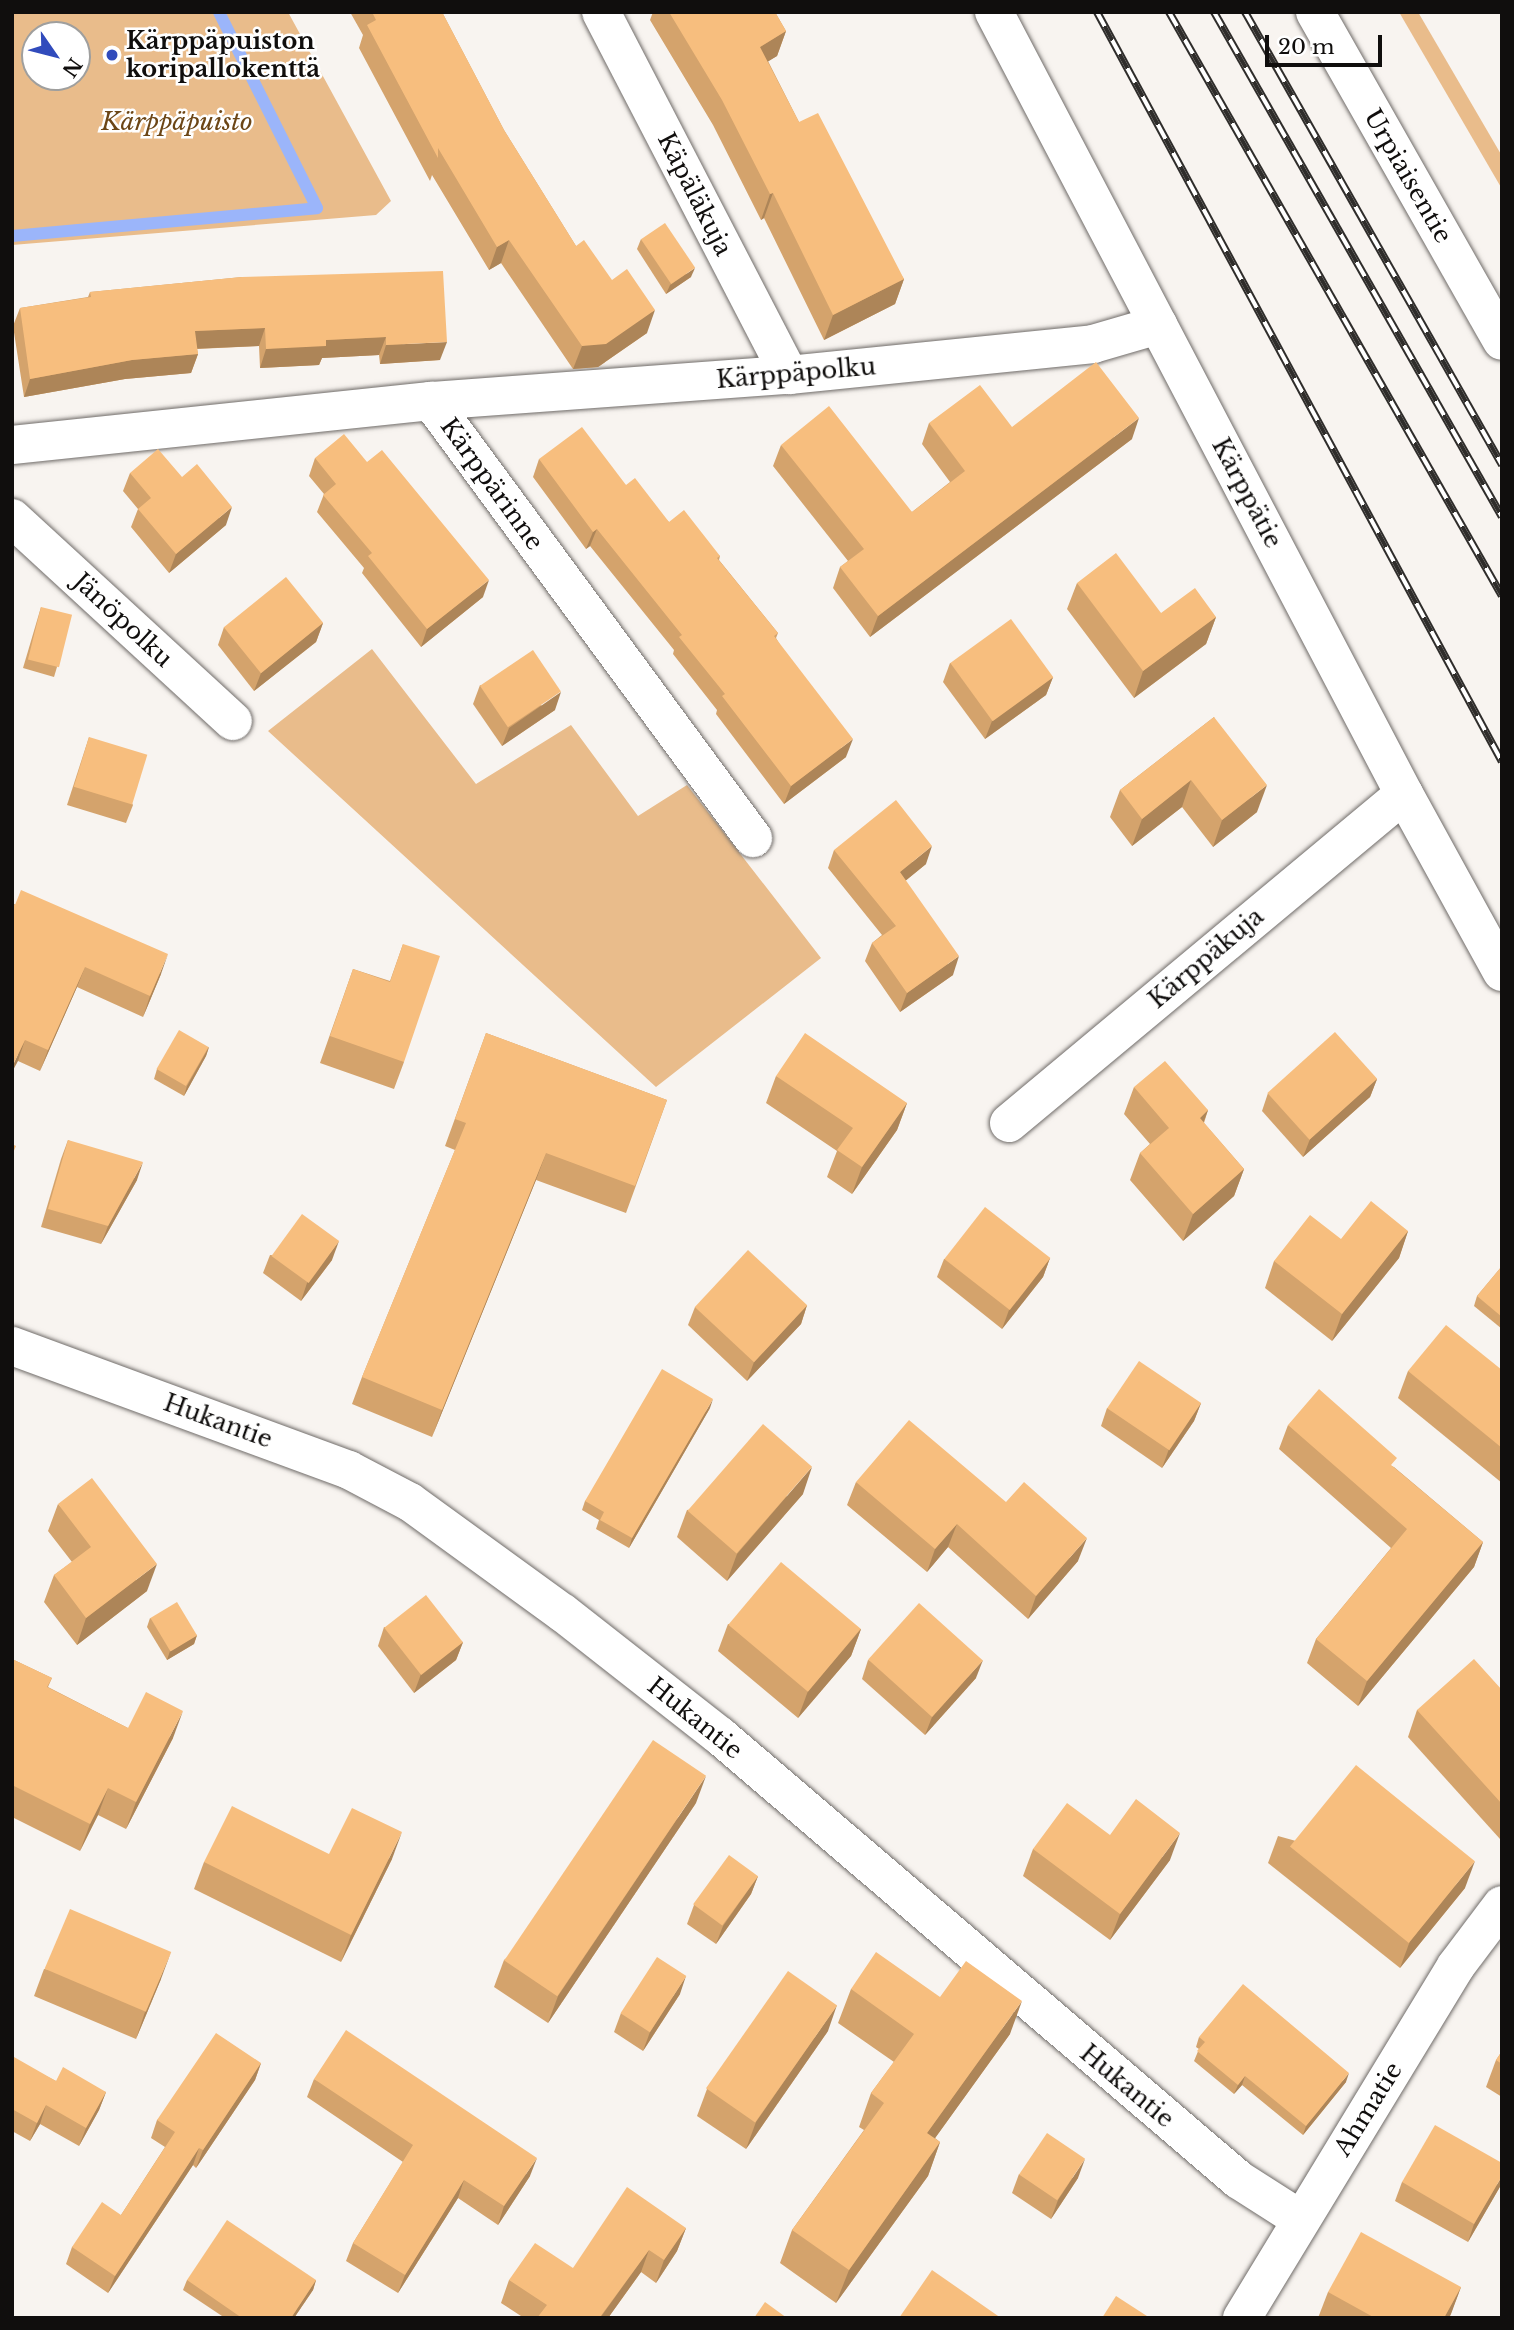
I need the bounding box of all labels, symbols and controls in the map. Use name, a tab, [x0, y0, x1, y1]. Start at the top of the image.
north arrow	[21, 21, 91, 91]
scale bar	[1269, 21, 1386, 65]
place label: Kärppäpuiston koripallokenttä	[126, 27, 320, 83]
text: 20 m	[1278, 34, 1335, 60]
marker: Kärppäpuiston koripallokenttä	[104, 47, 120, 63]
text: N	[57, 53, 87, 81]
street label: Urpiaisentie	[1358, 104, 1458, 248]
park label: Kärppäpuisto	[101, 108, 253, 136]
street label: Käpäläkuja	[652, 128, 738, 260]
street label: Kärppäpolku	[715, 352, 877, 394]
street label: Kärppärinne	[435, 413, 549, 555]
street label: Kärppätie	[1206, 433, 1288, 553]
street label: Jänöpolku	[68, 567, 178, 673]
street label: Kärppäkuja	[1143, 902, 1269, 1014]
street label: Hukantie	[160, 1388, 276, 1454]
street label: Hukantie	[642, 1671, 748, 1765]
street label: Hukantie	[1074, 2039, 1180, 2133]
street label: Ahmatie	[1328, 2057, 1408, 2161]

